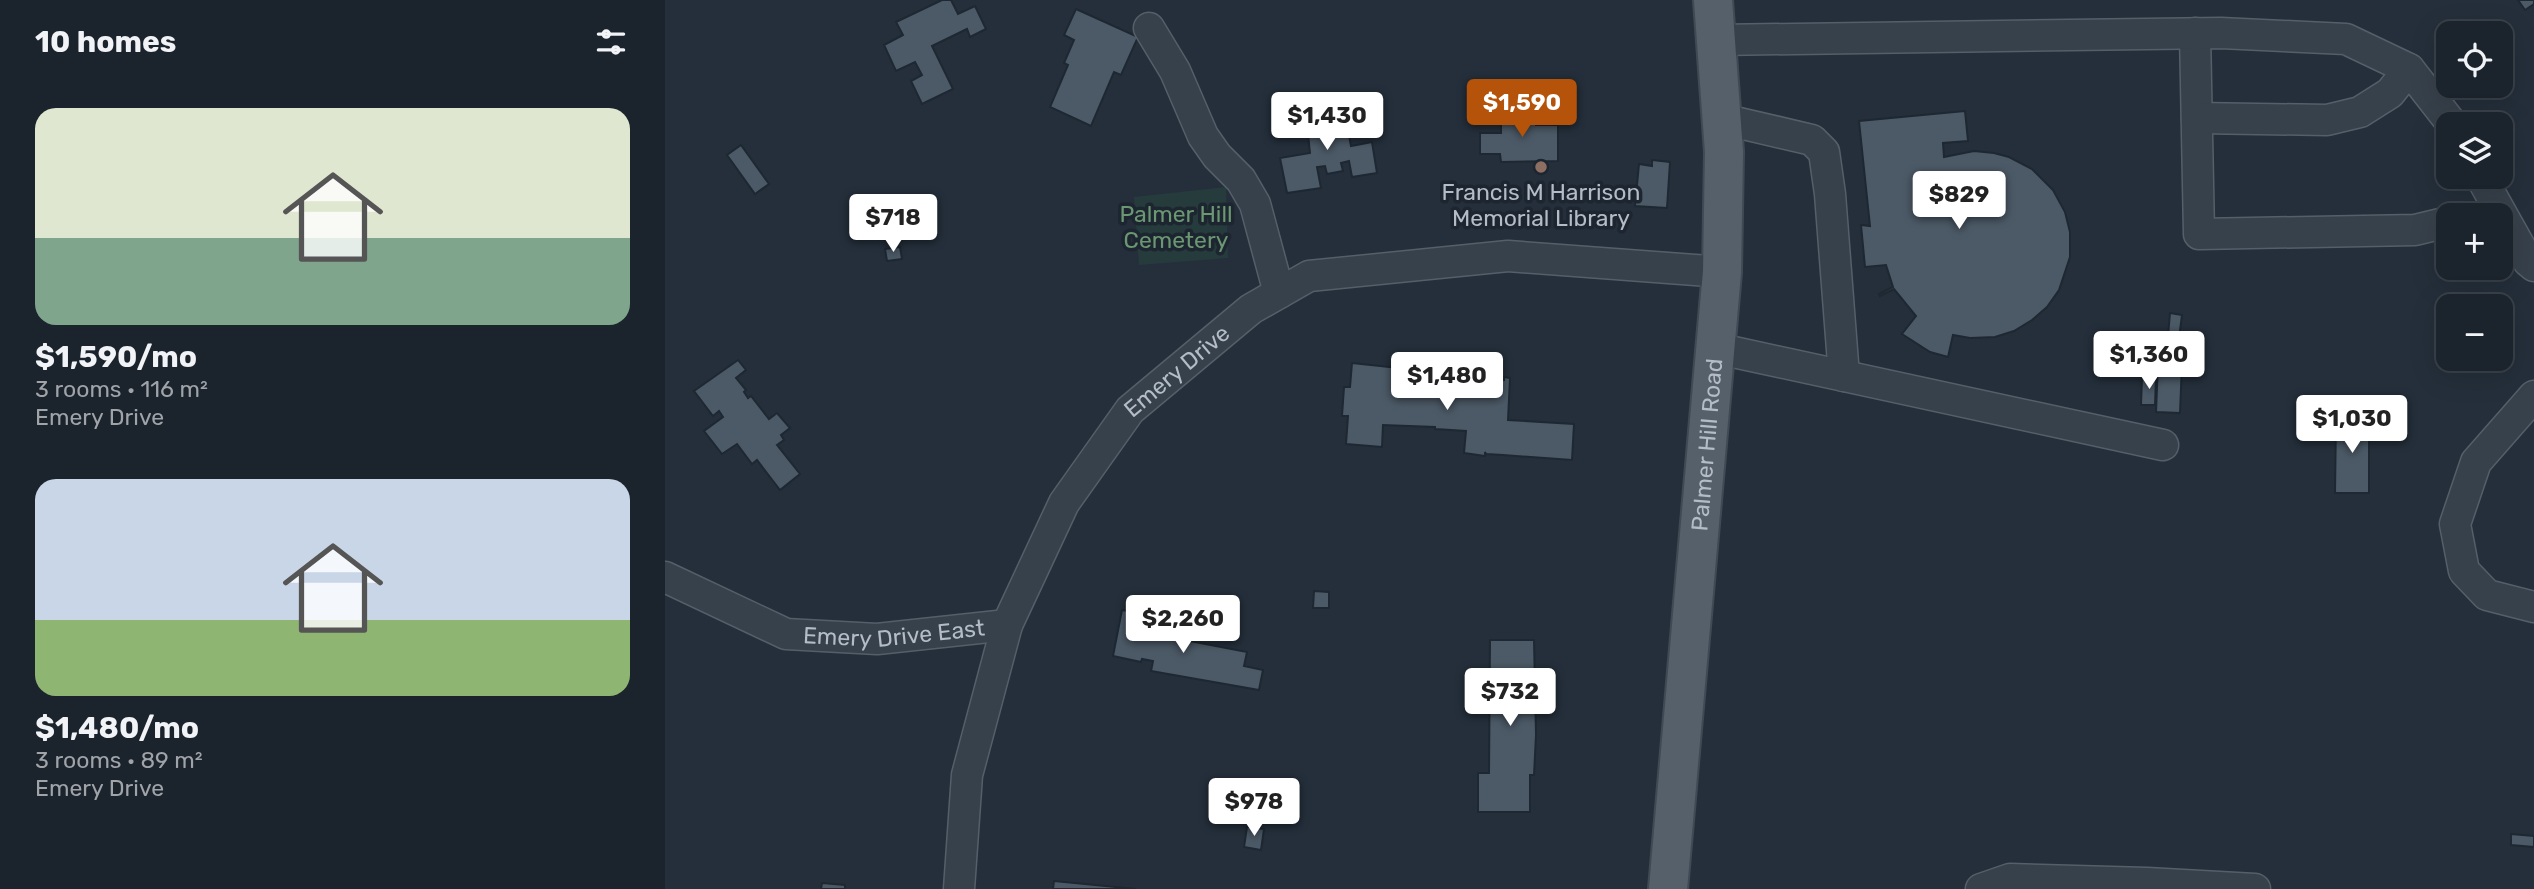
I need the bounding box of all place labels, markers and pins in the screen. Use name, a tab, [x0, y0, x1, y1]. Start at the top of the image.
pin: $1,590	[1465, 80, 1579, 139]
pin: $1,430	[1270, 92, 1384, 152]
marker: Francis M Harrison Memorial Library	[1533, 159, 1549, 175]
pin: $829	[1918, 172, 2000, 231]
place label: Francis M Harrison Memorial Library	[1442, 178, 1640, 232]
pin: $718	[852, 194, 934, 254]
pin: $1,360	[2092, 332, 2206, 391]
pin: $1,480	[1390, 352, 1504, 412]
pin: $1,030	[2295, 396, 2409, 455]
pin: $2,260	[1126, 596, 1240, 655]
pin: $732	[1469, 668, 1551, 728]
pin: $978	[1213, 778, 1295, 838]

